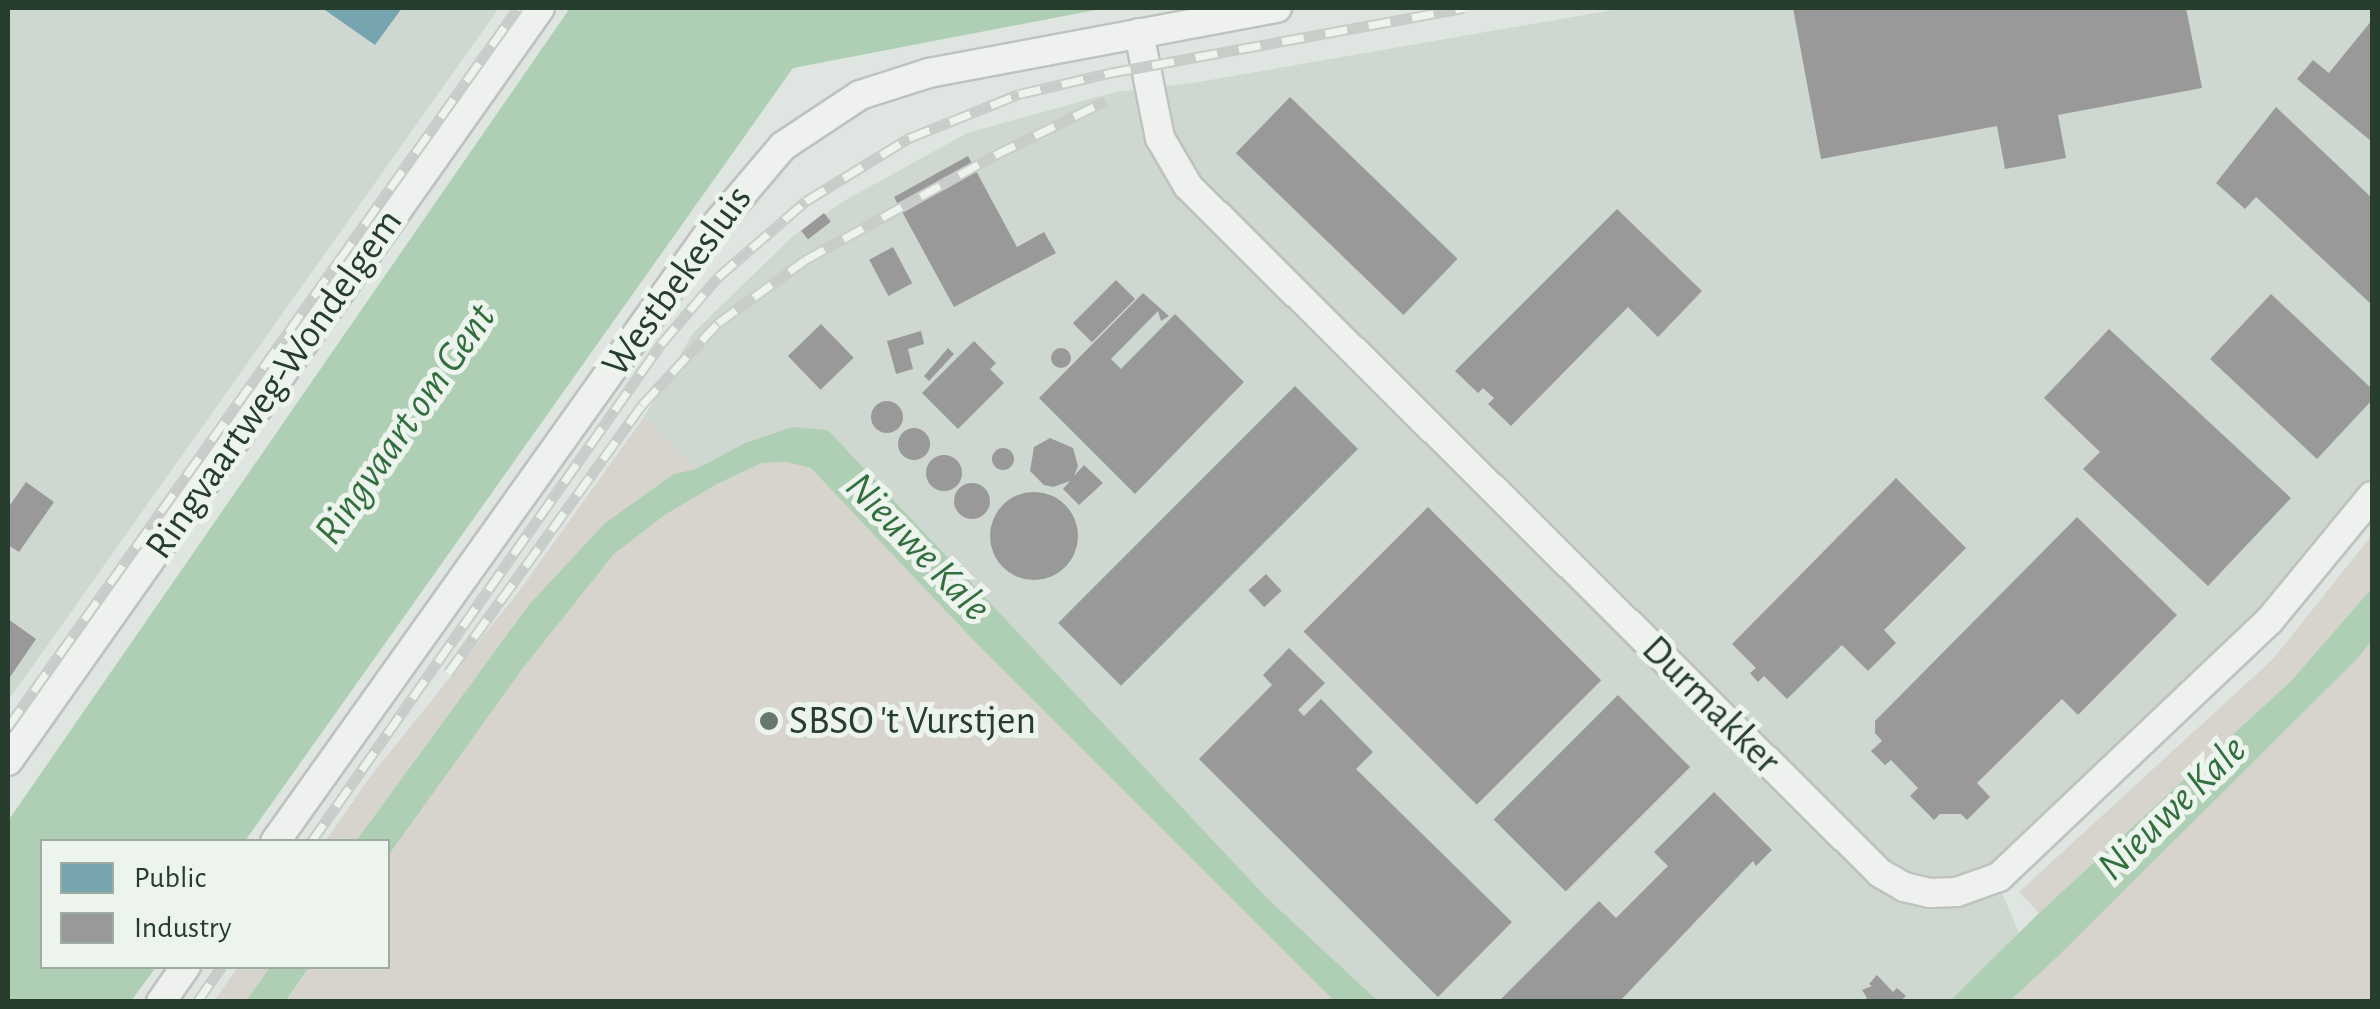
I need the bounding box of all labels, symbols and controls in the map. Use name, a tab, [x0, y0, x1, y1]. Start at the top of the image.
street label: Westbekesluis	[592, 176, 762, 386]
street label: Ringvaartweg-Wondelgem	[135, 200, 413, 568]
water label: Ringvaart om Gent	[303, 294, 507, 554]
water label: Nieuwe Kale	[835, 462, 1001, 632]
street label: Durmakker	[1632, 626, 1790, 784]
place label: SBSO 't Vurstjen	[789, 697, 1036, 745]
marker: SBSO 't Vurstjen	[758, 710, 780, 732]
water label: Nieuwe Kale	[2087, 725, 2257, 891]
legend	[40, 839, 390, 969]
text: Public	[134, 863, 206, 893]
text: Industry	[134, 913, 232, 943]

